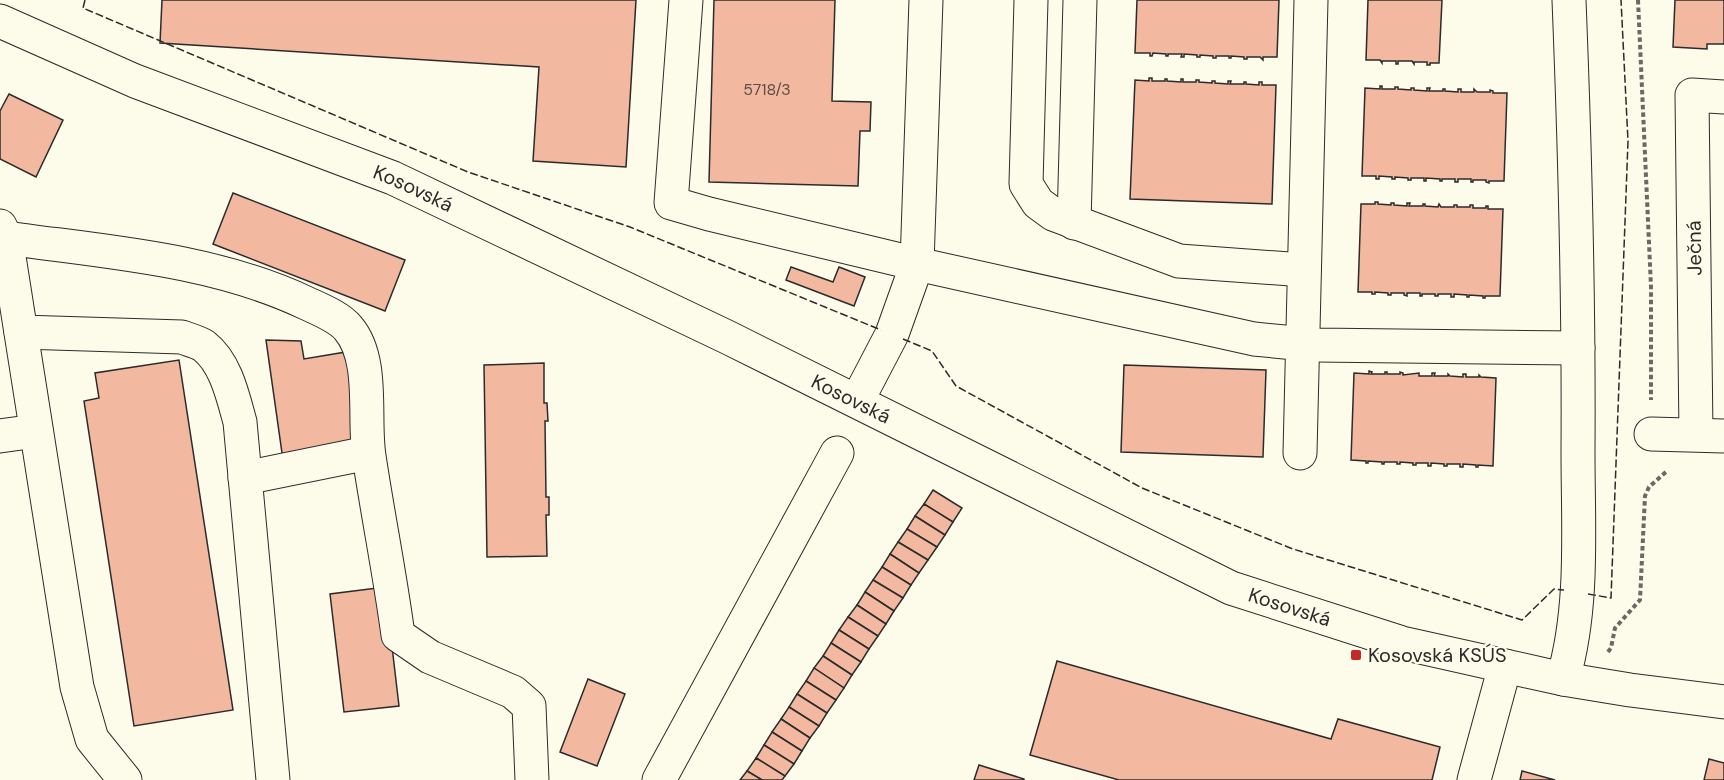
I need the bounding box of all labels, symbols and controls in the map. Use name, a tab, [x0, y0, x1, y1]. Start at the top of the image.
house number: 5718/3	[743, 79, 791, 100]
street label: Kosovská	[370, 159, 458, 218]
street label: Ječná	[1681, 220, 1707, 276]
street label: Kosovská	[807, 368, 895, 429]
street label: Kosovská	[1245, 581, 1334, 632]
place label: Kosovská KSÚS	[1368, 642, 1507, 668]
marker: Kosovská KSÚS	[1349, 648, 1363, 662]

